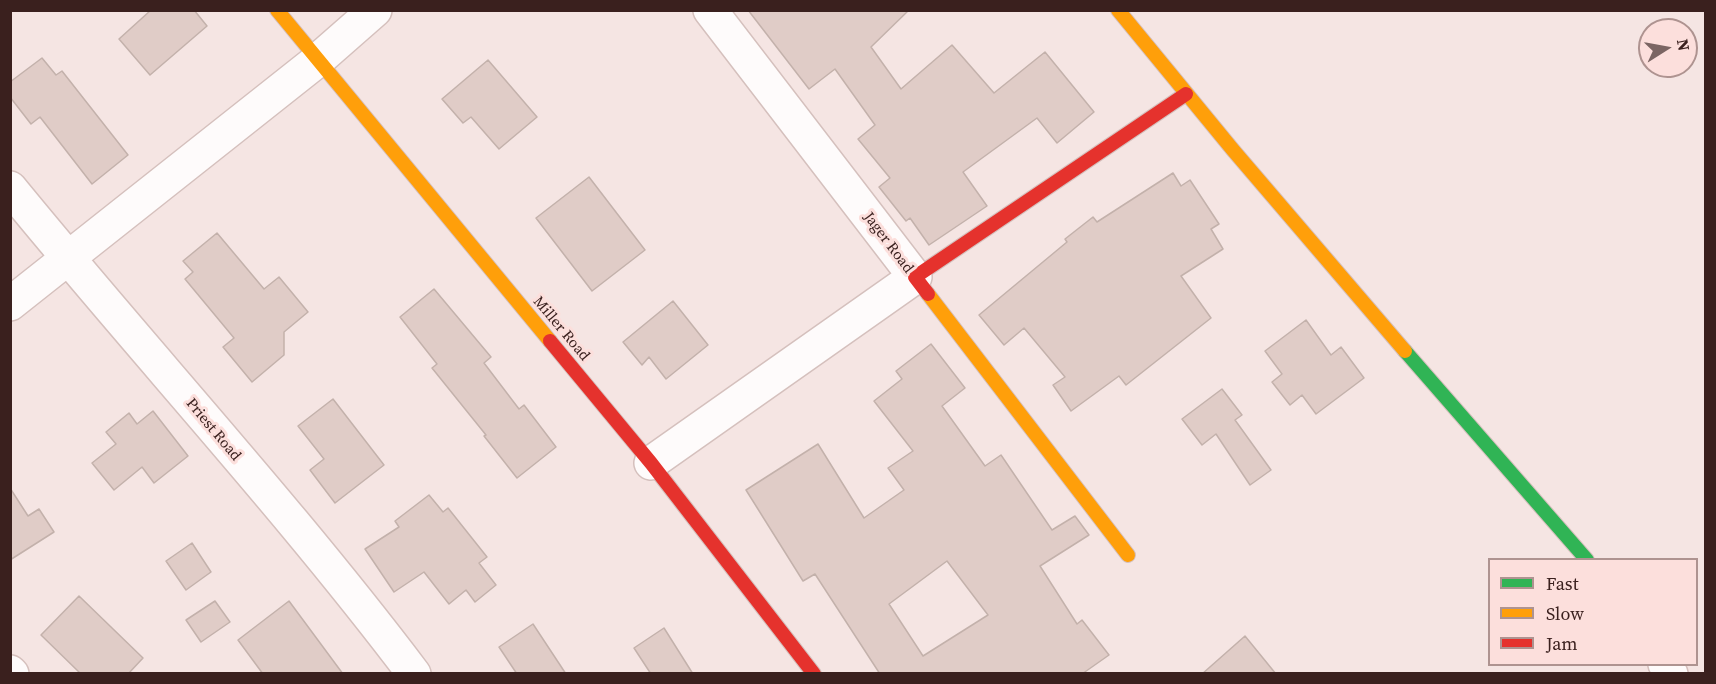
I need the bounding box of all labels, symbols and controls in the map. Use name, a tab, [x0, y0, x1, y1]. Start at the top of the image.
north arrow	[1638, 18, 1698, 78]
text: N	[1672, 37, 1696, 53]
street label: Jager Road	[859, 209, 917, 277]
street label: Miller Road	[529, 293, 593, 365]
street label: Priest Road	[182, 395, 244, 465]
legend	[1488, 558, 1698, 666]
text: Fast	[1546, 571, 1579, 596]
text: Slow	[1546, 601, 1584, 626]
text: Jam	[1546, 631, 1578, 656]

